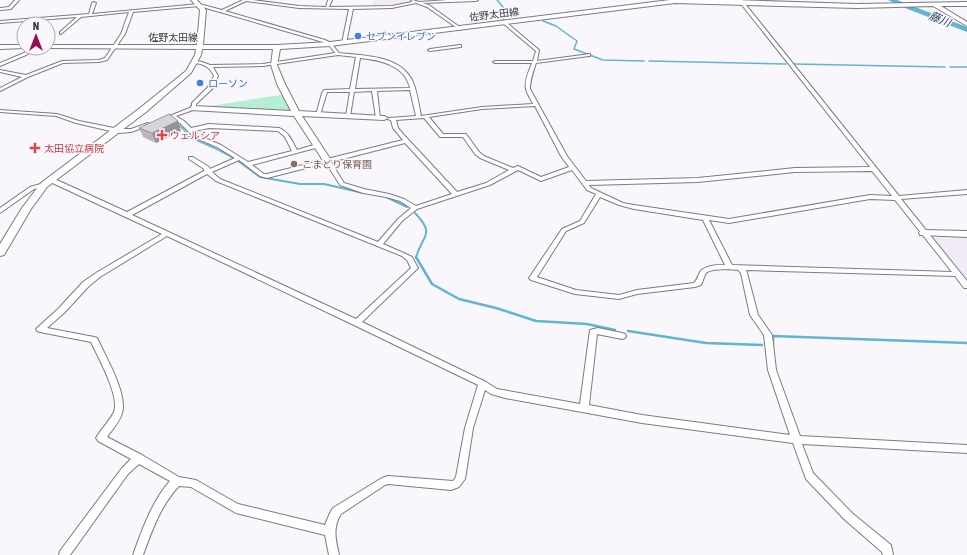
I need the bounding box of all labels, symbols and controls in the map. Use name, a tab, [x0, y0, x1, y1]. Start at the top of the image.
street label: 佐野太田線	[469, 6, 520, 23]
water label: 藤川	[928, 9, 953, 29]
north arrow	[16, 16, 56, 56]
text: N	[33, 20, 39, 32]
marker: セブンイレブン	[353, 31, 363, 41]
place label: セブンイレブン	[366, 31, 436, 42]
street label: 佐野太田線	[148, 32, 198, 43]
marker: ローソン	[195, 78, 205, 88]
place label: ローソン	[208, 78, 248, 89]
marker: ウェルシア	[157, 130, 167, 140]
place label: ウェルシア	[170, 130, 220, 141]
marker: 太田協立病院	[29, 142, 41, 154]
place label: 太田協立病院	[44, 143, 104, 154]
marker: こまどり保育園	[289, 159, 299, 169]
place label: こまどり保育園	[302, 159, 372, 170]

